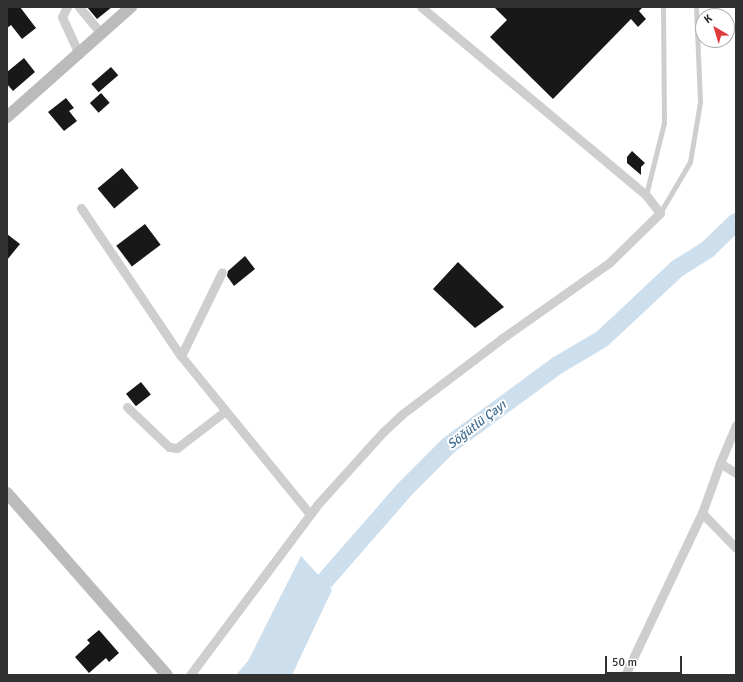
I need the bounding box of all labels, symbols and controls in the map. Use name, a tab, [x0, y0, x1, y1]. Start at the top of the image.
north arrow	[695, 8, 735, 48]
text: K	[701, 12, 715, 26]
water label: Söğütlü Çayı	[445, 397, 509, 453]
scale bar	[607, 648, 684, 674]
text: 50 m	[612, 655, 637, 670]

